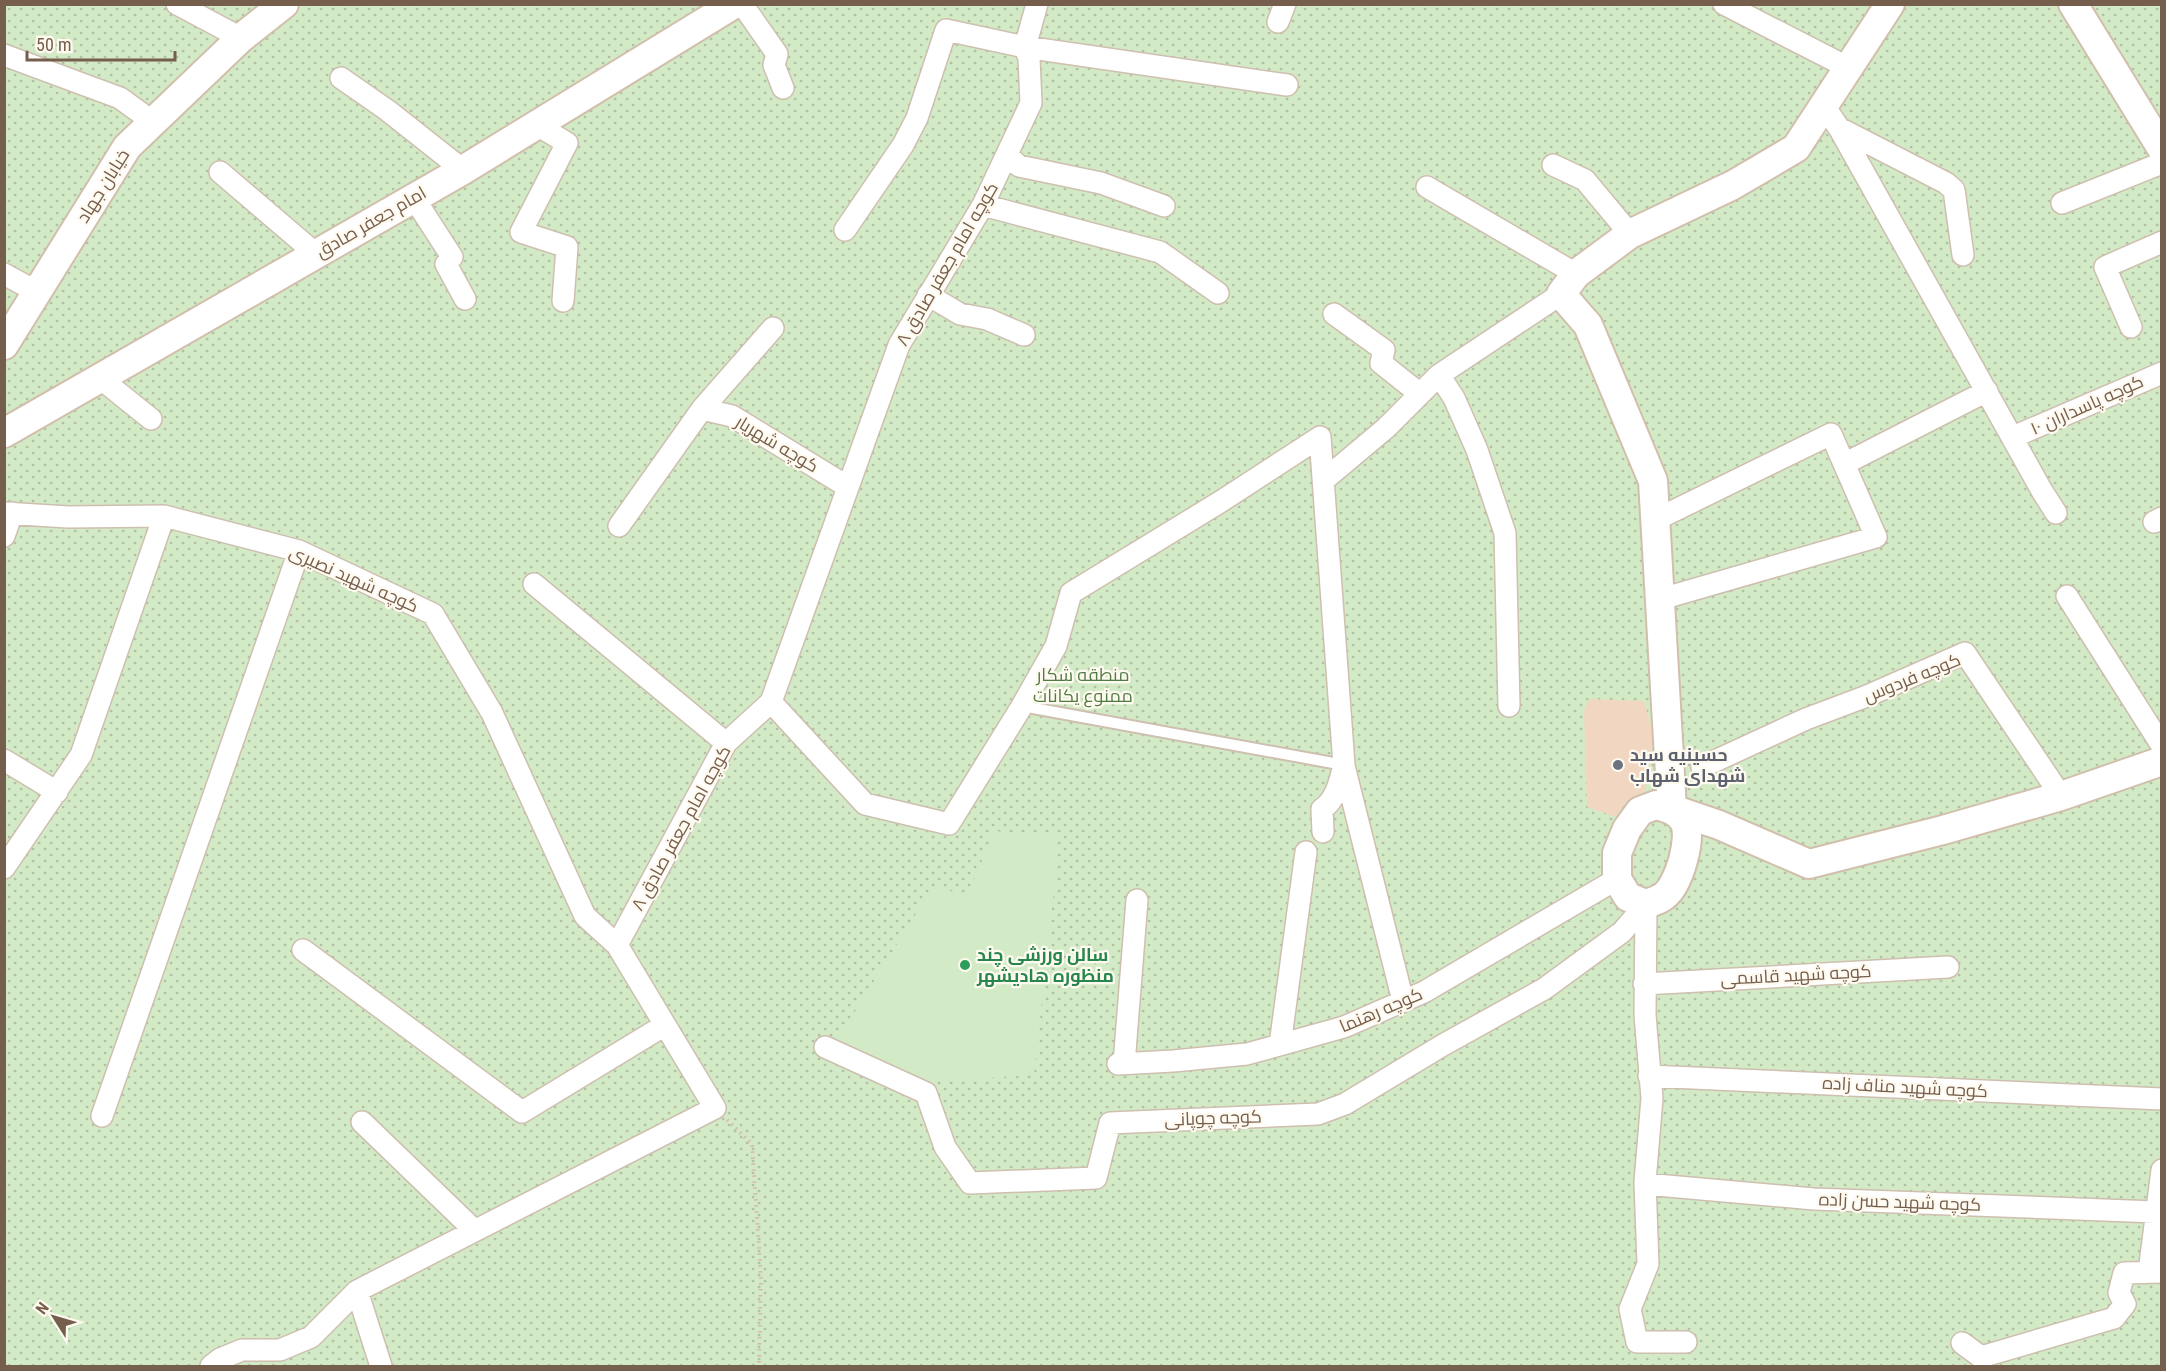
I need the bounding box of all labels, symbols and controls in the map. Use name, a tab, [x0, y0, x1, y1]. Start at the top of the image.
scale bar	[27, 24, 176, 62]
text: 50 m	[36, 34, 71, 55]
street label: خیابان جهاد	[72, 145, 134, 227]
street label: کوچه امام جعفر صادق ۸	[891, 178, 1004, 350]
street label: امام جعفر صادق	[312, 182, 431, 263]
street label: کوچه پاسداران ۱۰	[2027, 370, 2147, 441]
street label: کوچه شهریار	[730, 410, 823, 478]
street label: کوچه شهید نصیری	[286, 541, 422, 618]
street label: کوچه فردوس	[1860, 649, 1964, 708]
park label: منطقه شکار ممنوع یکانات	[1033, 664, 1133, 708]
street label: کوچه امام جعفر صادق ۸	[626, 742, 736, 915]
place label: حسینیه سید شهدای شهاب	[1630, 744, 1745, 787]
marker: حسینیه سید شهدای شهاب	[1611, 758, 1625, 772]
place label: سالن ورزشی چند منظوره هادیشهر	[976, 944, 1114, 987]
marker: سالن ورزشی چند منظوره هادیشهر	[958, 958, 972, 972]
street label: کوچه شهید قاسمی	[1720, 960, 1872, 991]
street label: کوچه رهنما	[1336, 983, 1426, 1038]
street label: کوچه شهید مناف زاده	[1822, 1072, 1988, 1103]
street label: کوچه چوپانی	[1164, 1105, 1262, 1132]
street label: کوچه شهید حسن زاده	[1818, 1188, 1982, 1217]
north arrow	[24, 1287, 84, 1347]
text: N	[32, 1299, 53, 1318]

